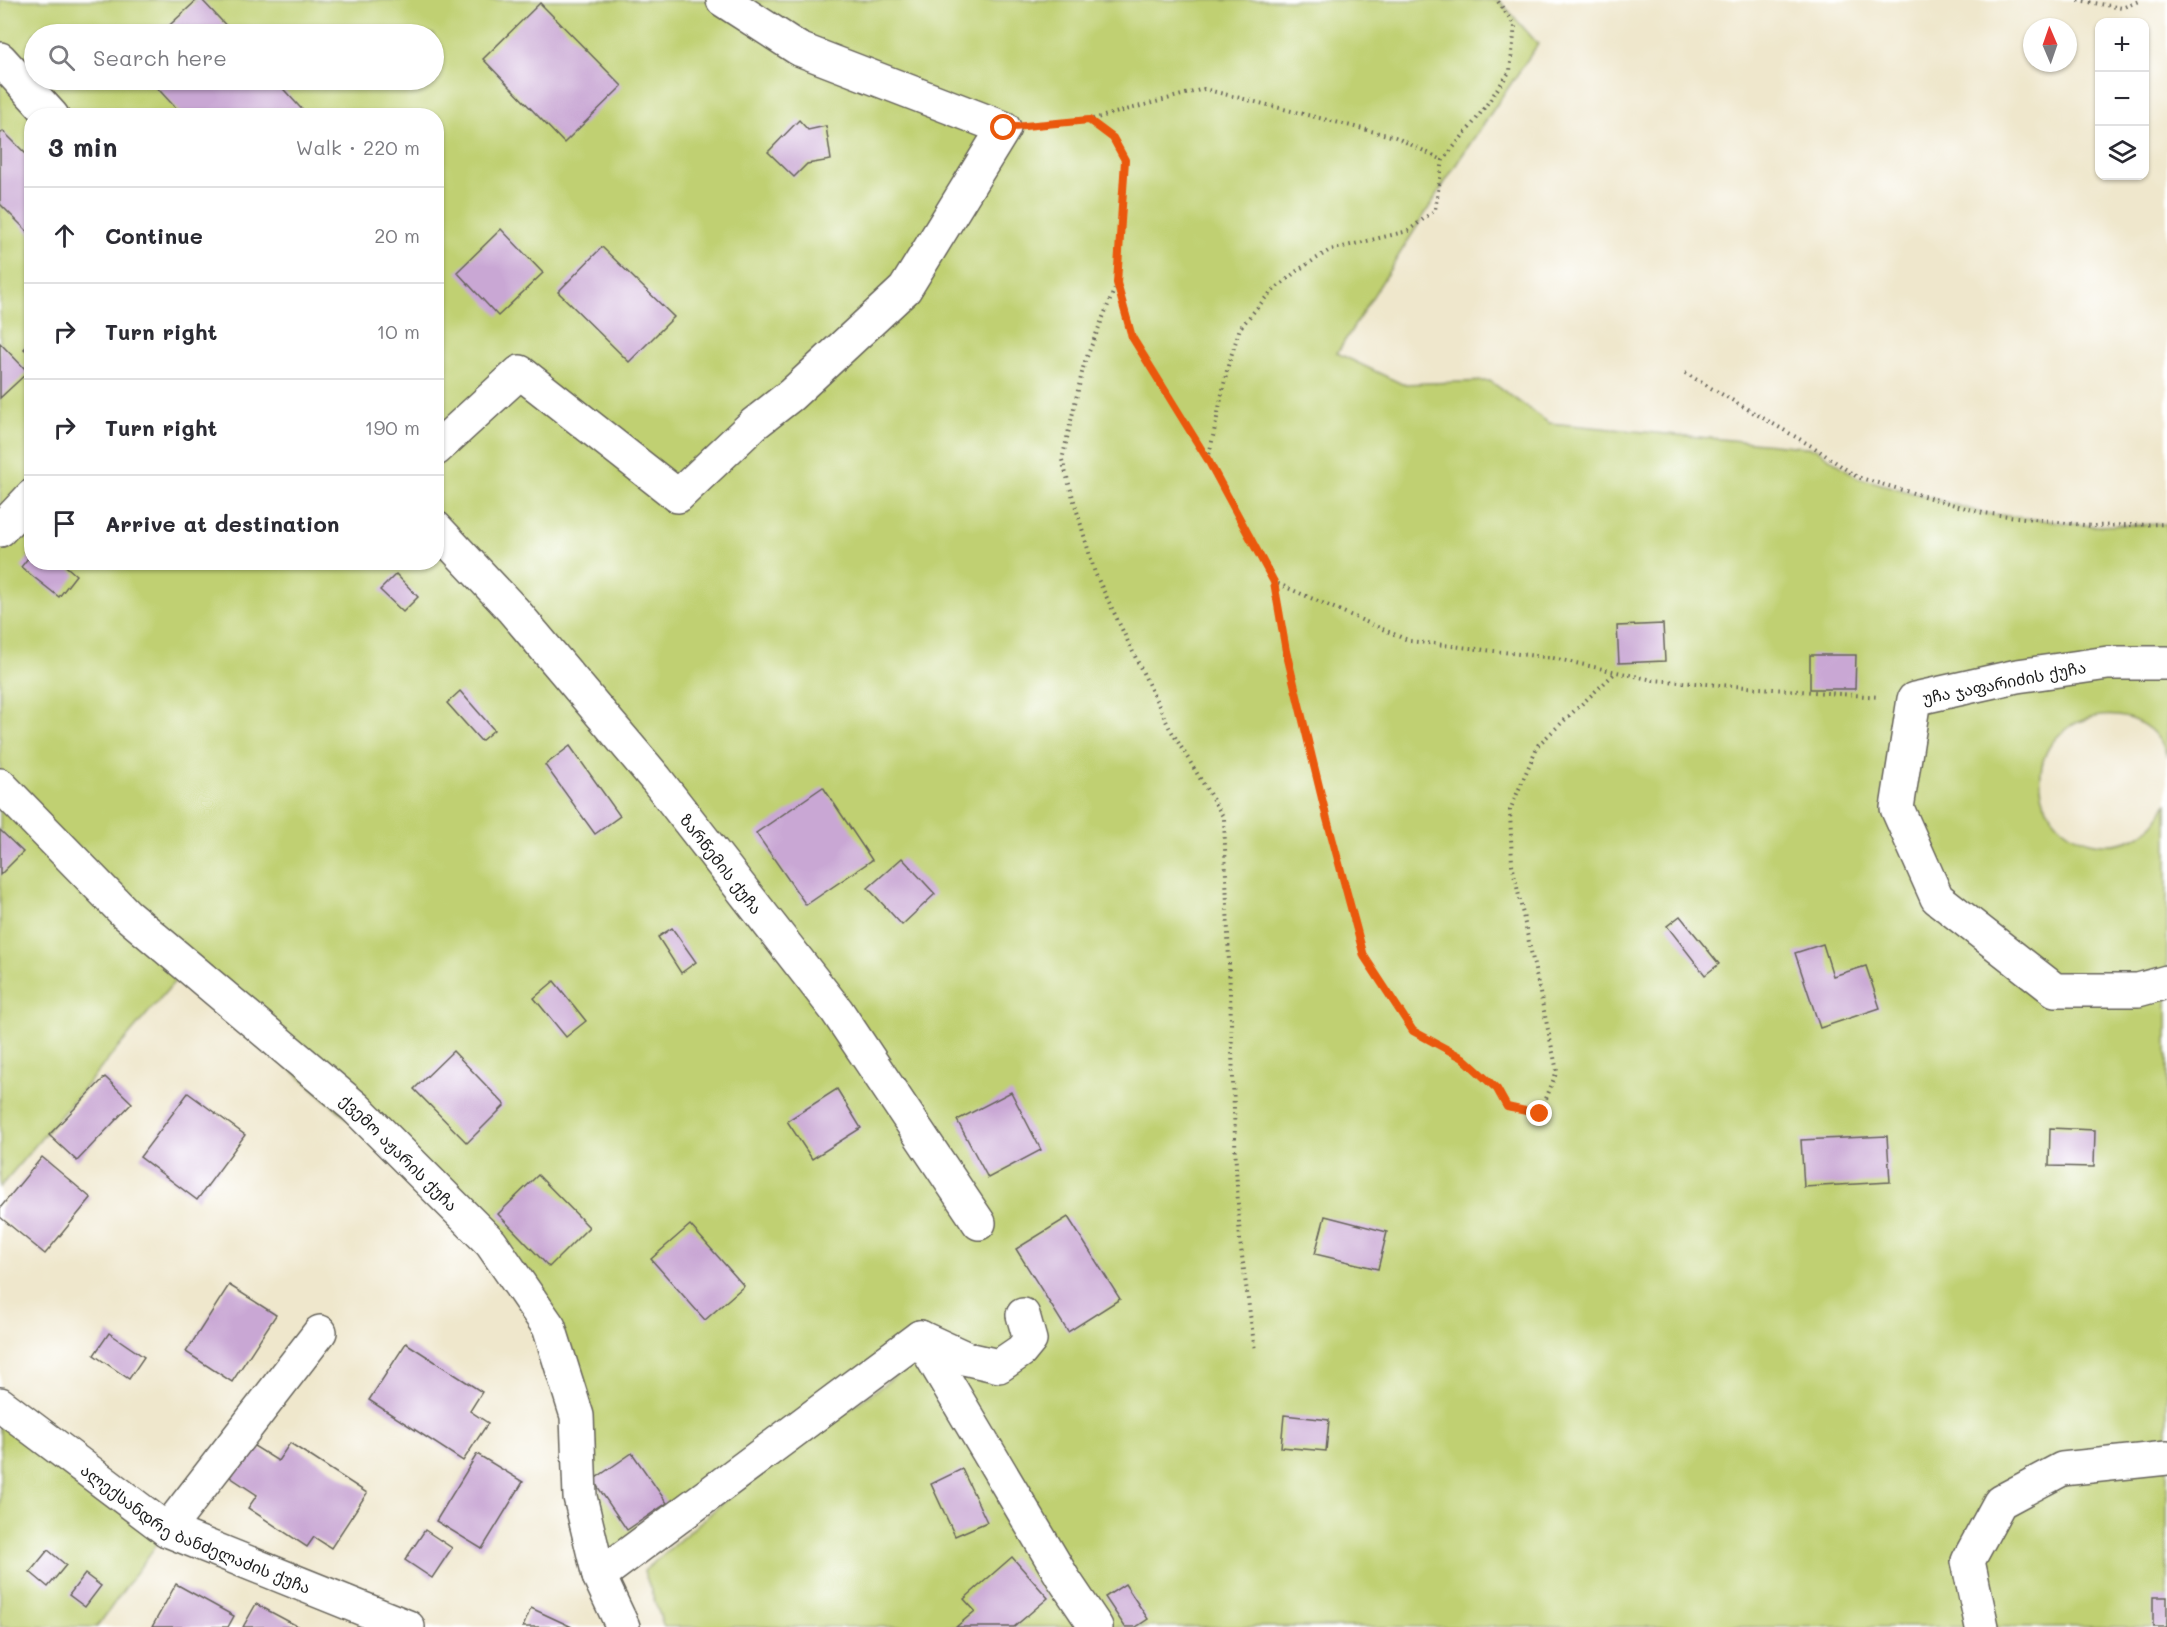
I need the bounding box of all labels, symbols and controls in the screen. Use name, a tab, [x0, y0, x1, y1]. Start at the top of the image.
north arrow	[2023, 18, 2077, 72]
map controls	[2095, 18, 2149, 180]
button: +	[2095, 18, 2149, 72]
search box	[24, 24, 444, 90]
icon: search	[45, 41, 78, 74]
text: Search here	[93, 43, 227, 72]
button: −	[2095, 72, 2149, 126]
route start	[990, 114, 1016, 140]
button: layers	[2095, 126, 2149, 180]
text: 3 min	[48, 130, 117, 164]
text: Walk · 220 m	[296, 134, 420, 160]
icon: ahead	[48, 219, 81, 252]
text: Continue	[105, 221, 203, 250]
text: 20 m	[374, 222, 420, 248]
icon: right	[48, 315, 81, 348]
text: Turn right	[105, 317, 217, 346]
text: 10 m	[376, 318, 420, 344]
icon: right	[48, 411, 81, 444]
text: Turn right	[105, 413, 217, 442]
text: 190 m	[365, 414, 420, 440]
icon: arrive	[48, 507, 81, 540]
text: Arrive at destination	[105, 509, 340, 538]
street label: უჩა ჯაფარიძის ქუჩა	[1920, 656, 2088, 708]
street label: ზარწემის ქუჩა	[676, 809, 768, 918]
street label: ქვემო აჟარის ქუჩა	[336, 1089, 463, 1215]
route end	[1526, 1100, 1552, 1126]
street label: ალექსანდრე ბანძელაძის ქუჩა	[77, 1459, 314, 1597]

